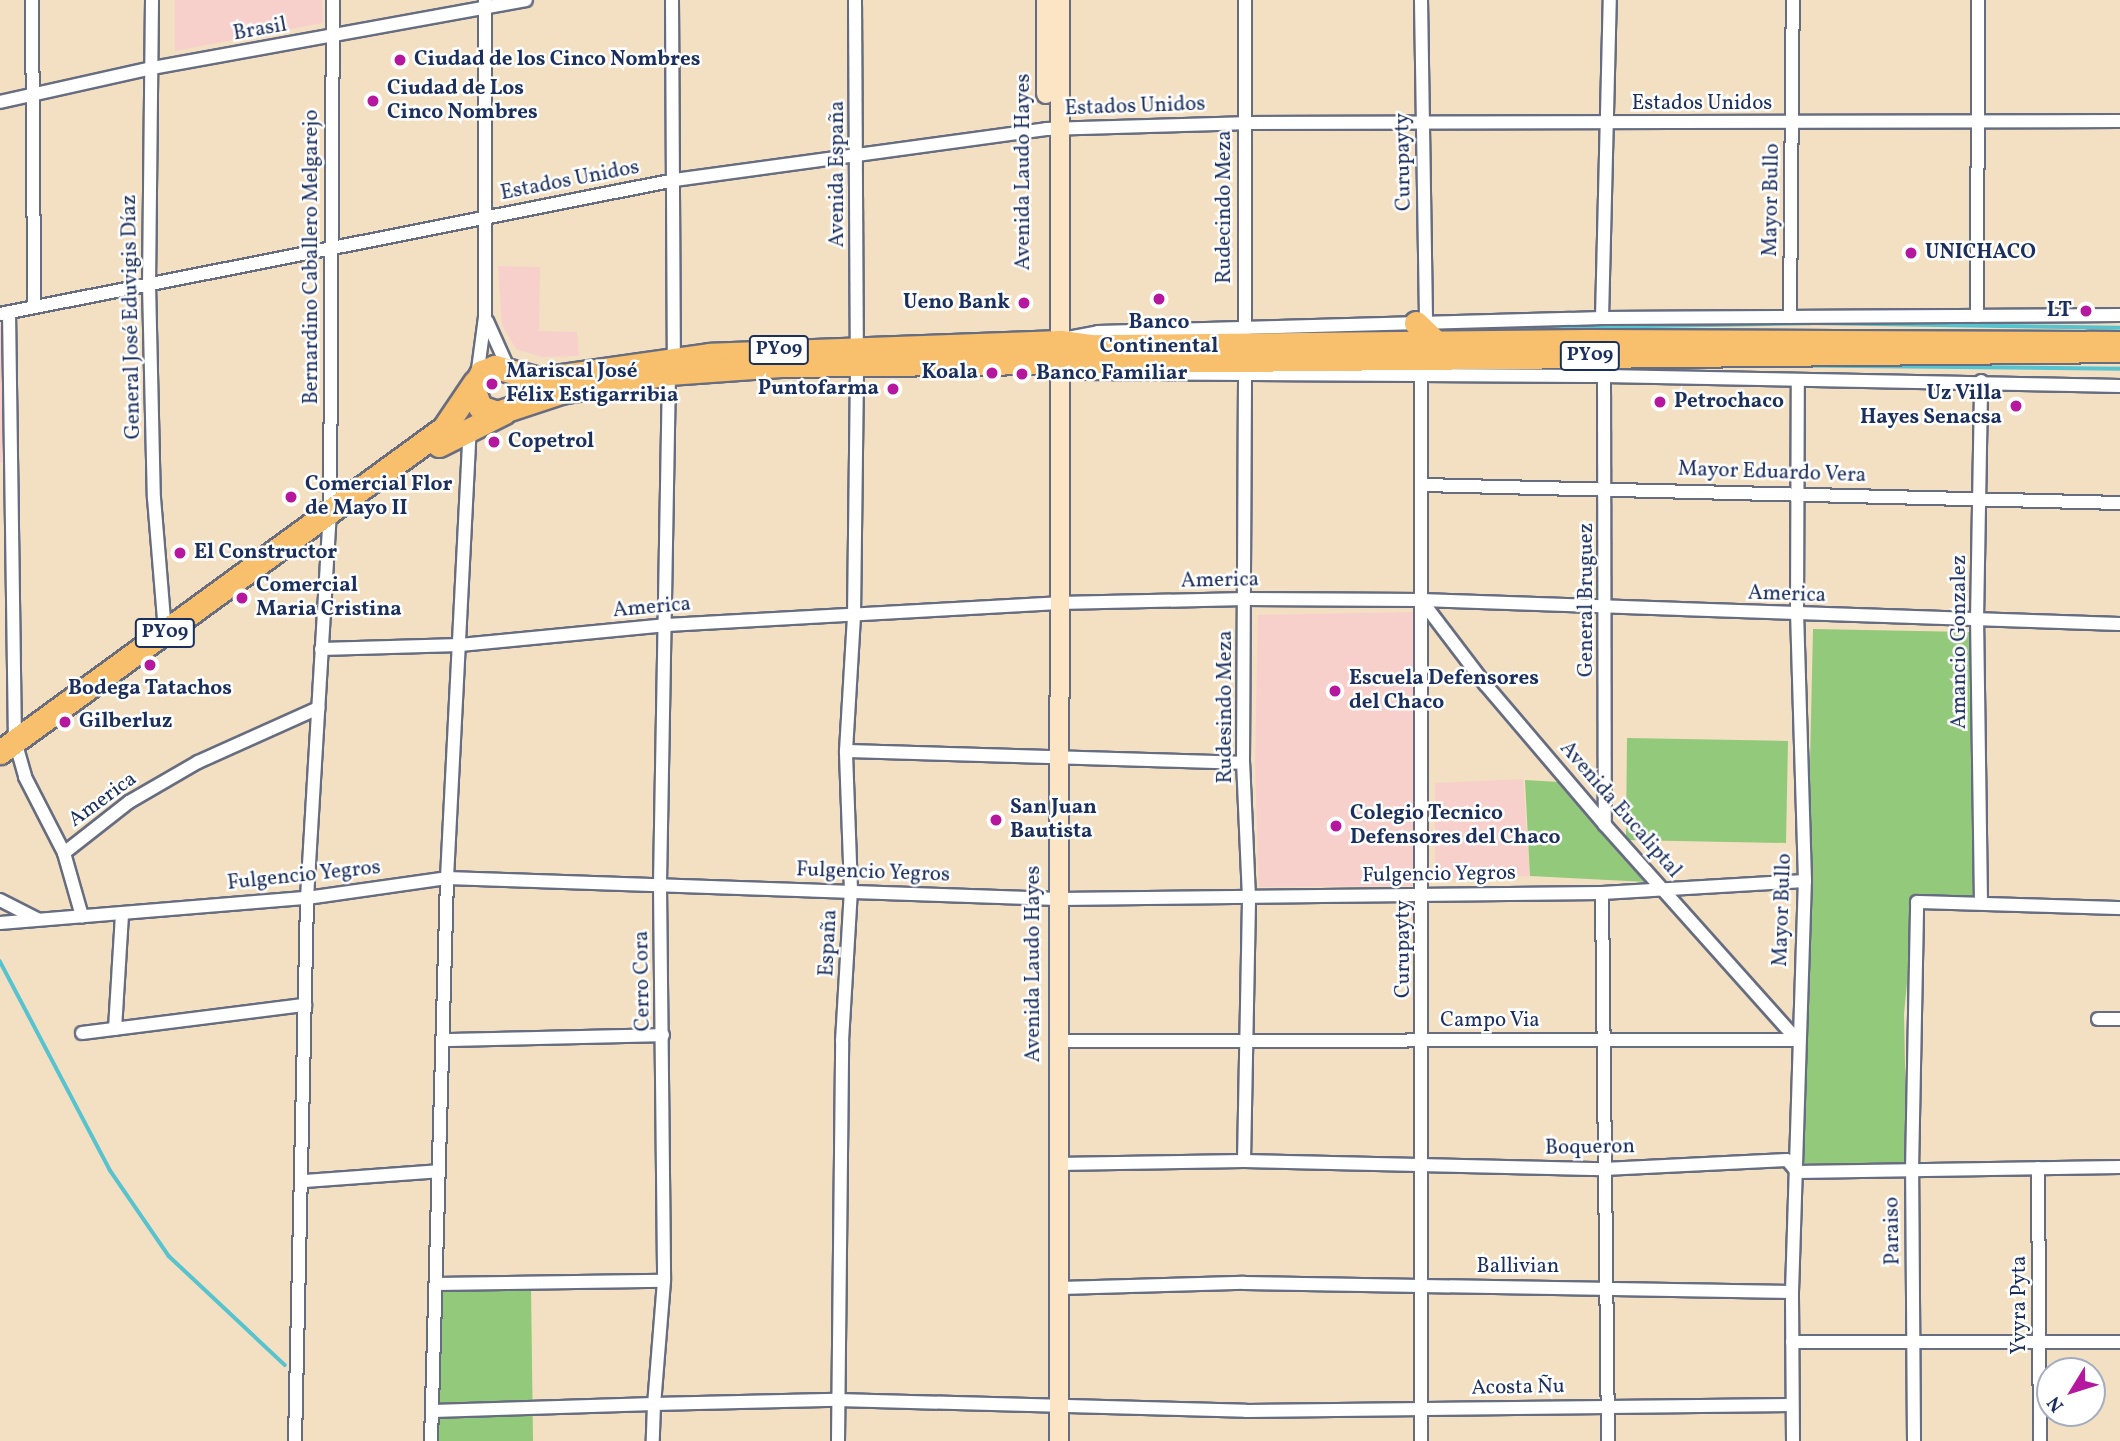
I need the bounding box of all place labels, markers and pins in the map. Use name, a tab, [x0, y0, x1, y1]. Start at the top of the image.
place label: Ciudad de los Cinco Nombres	[414, 47, 701, 73]
marker: Ciudad de los Cinco Nombres	[392, 52, 408, 68]
place label: Ciudad de Los Cinco Nombres	[387, 76, 538, 126]
marker: Ciudad de Los Cinco Nombres	[365, 93, 381, 109]
place label: UNICHACO	[1925, 240, 2036, 266]
marker: UNICHACO	[1903, 245, 1919, 261]
place label: Ueno Bank	[903, 290, 1010, 316]
marker: Banco Continental	[1151, 291, 1167, 307]
marker: Ueno Bank	[1016, 295, 1032, 311]
place label: LT	[2047, 298, 2072, 324]
marker: LT	[2078, 303, 2094, 319]
place label: Banco Continental	[1100, 310, 1218, 360]
place label: Mariscal José Félix Estigarribia	[506, 359, 678, 409]
place label: Koala	[921, 360, 978, 386]
place label: Banco Familiar	[1036, 361, 1187, 387]
marker: Koala	[984, 365, 1000, 381]
marker: Banco Familiar	[1014, 366, 1030, 382]
marker: Mariscal José Félix Estigarribia	[484, 376, 500, 392]
place label: Puntofarma	[758, 376, 879, 402]
marker: Puntofarma	[885, 381, 901, 397]
place label: Uz Villa Hayes Senacsa	[1860, 381, 2002, 431]
place label: Petrochaco	[1674, 389, 1784, 415]
marker: Petrochaco	[1652, 394, 1668, 410]
marker: Uz Villa Hayes Senacsa	[2008, 398, 2024, 414]
place label: Copetrol	[508, 429, 594, 455]
marker: Copetrol	[486, 434, 502, 450]
place label: Comercial Flor de Mayo II	[305, 472, 453, 522]
marker: Comercial Flor de Mayo II	[283, 489, 299, 505]
place label: El Constructor	[194, 540, 337, 566]
marker: El Constructor	[172, 545, 188, 561]
place label: Comercial Maria Cristina	[256, 573, 402, 623]
marker: Comercial Maria Cristina	[234, 590, 250, 606]
marker: Bodega Tatachos	[142, 657, 158, 673]
place label: Escuela Defensores del Chaco	[1349, 666, 1539, 716]
place label: Bodega Tatachos	[68, 676, 232, 702]
marker: Escuela Defensores del Chaco	[1327, 683, 1343, 699]
place label: Gilberluz	[79, 709, 173, 735]
marker: Gilberluz	[57, 714, 73, 730]
place label: San Juan Bautista	[1010, 795, 1097, 845]
place label: Colegio Tecnico Defensores del Chaco	[1350, 801, 1561, 851]
marker: San Juan Bautista	[988, 812, 1004, 828]
marker: Colegio Tecnico Defensores del Chaco	[1328, 818, 1344, 834]

